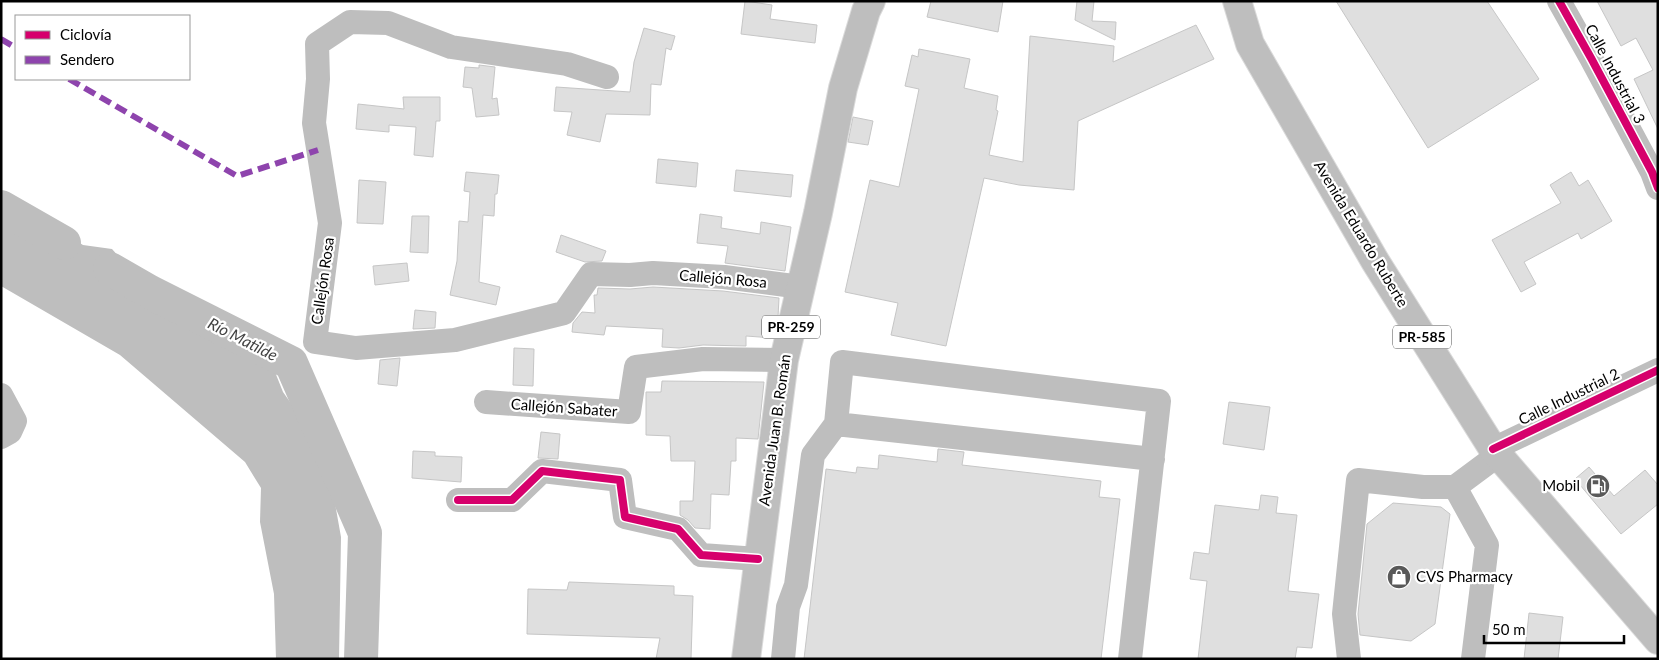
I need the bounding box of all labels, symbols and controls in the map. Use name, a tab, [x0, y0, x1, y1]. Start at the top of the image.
legend	[15, 15, 190, 80]
street label: Calle Industrial 3	[1582, 21, 1650, 126]
text: Ciclovía	[60, 25, 111, 43]
text: Sendero	[60, 50, 114, 68]
street label: Avenida Eduardo Ruberte	[1311, 157, 1413, 310]
street label: Callejón Rosa	[307, 236, 337, 326]
street label: Callejón Rosa	[678, 265, 768, 291]
water label: Río Matilde	[205, 313, 281, 364]
road number: PR-259	[762, 316, 820, 338]
road number: PR-585	[1393, 326, 1451, 348]
street label: Avenida Juan B. Román	[754, 353, 794, 507]
street label: Calle Industrial 2	[1515, 364, 1622, 428]
street label: Callejón Sabater	[510, 394, 618, 420]
fuel station icon: Mobil	[1585, 473, 1611, 499]
place label: Mobil	[1542, 476, 1580, 494]
shop icon: CVS Pharmacy	[1386, 564, 1412, 590]
place label: CVS Pharmacy	[1416, 567, 1513, 585]
scale bar	[1484, 612, 1624, 644]
text: 50 m	[1492, 620, 1526, 638]

